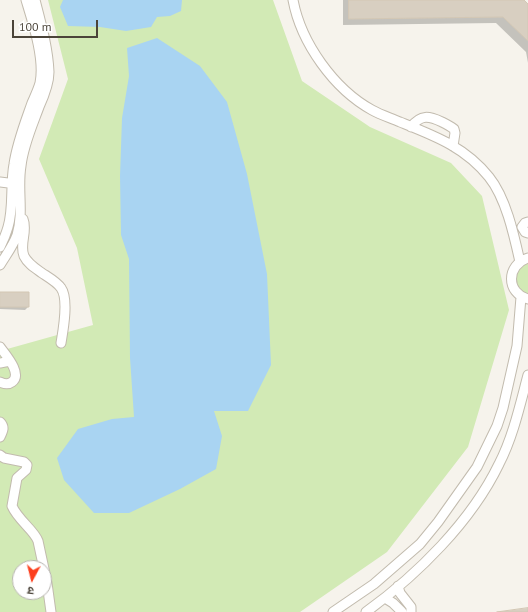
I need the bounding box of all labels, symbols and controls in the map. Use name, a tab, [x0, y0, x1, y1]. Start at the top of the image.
scale bar	[14, 12, 100, 38]
text: 100 m	[19, 19, 52, 34]
north arrow	[12, 560, 52, 600]
text: उ	[27, 584, 35, 598]

